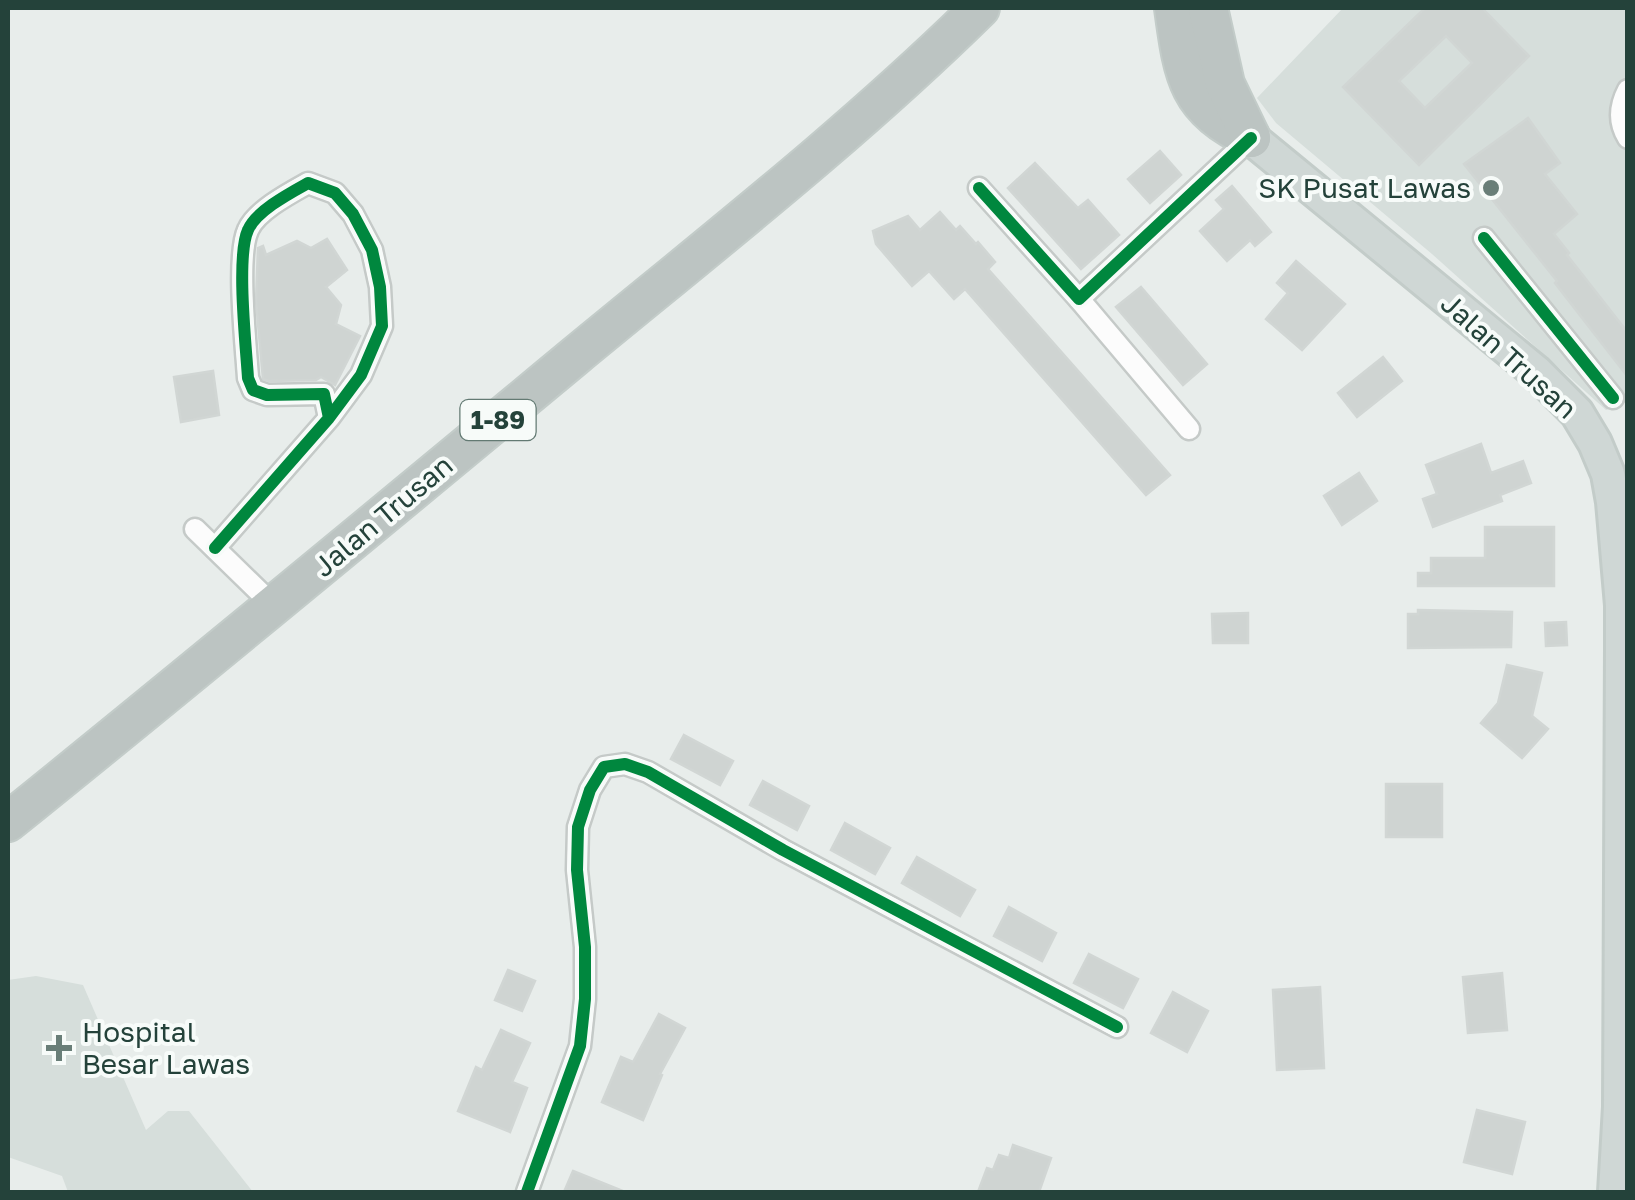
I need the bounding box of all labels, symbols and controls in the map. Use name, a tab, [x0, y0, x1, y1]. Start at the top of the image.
place label: SK Pusat Lawas	[1258, 171, 1471, 204]
marker: SK Pusat Lawas	[1480, 177, 1502, 199]
street label: Jalan Trusan	[1435, 286, 1584, 425]
road number: 1-89	[460, 400, 536, 440]
street label: Jalan Trusan	[307, 448, 459, 583]
place label: Hospital Besar Lawas	[82, 1015, 250, 1080]
marker: Hospital Besar Lawas	[46, 1035, 72, 1061]

